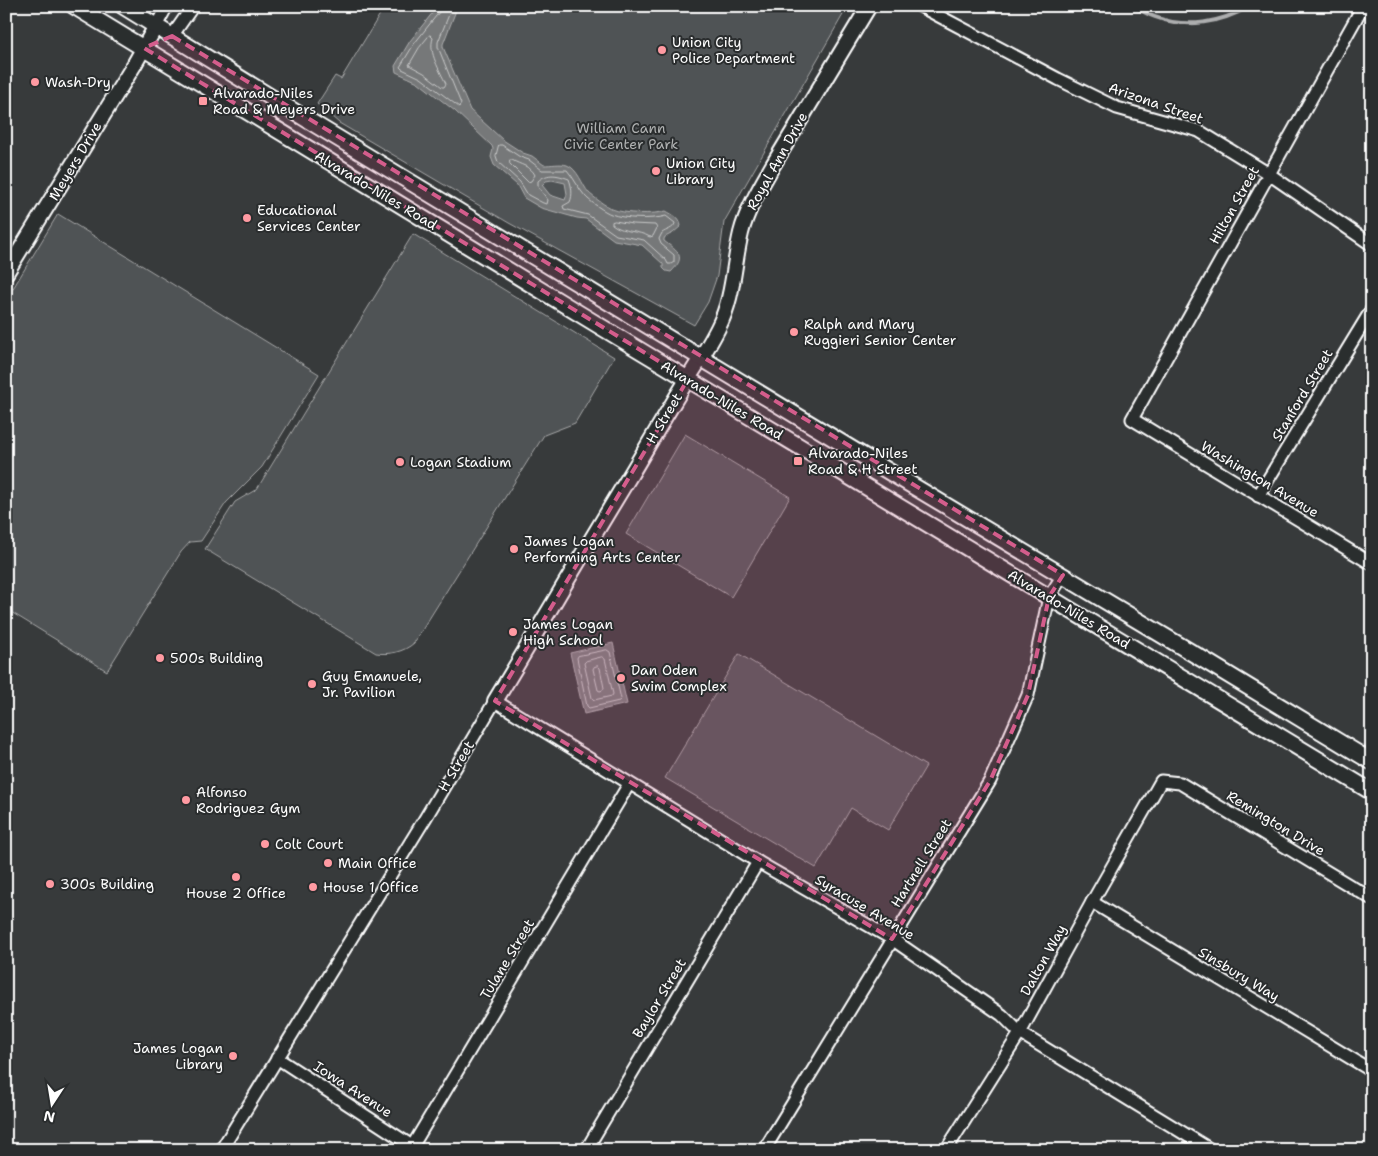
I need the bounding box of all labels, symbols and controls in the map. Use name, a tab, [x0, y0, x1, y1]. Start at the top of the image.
place label: Union City Police Department	[672, 33, 795, 67]
marker: Union City Police Department	[656, 44, 668, 56]
place label: Wash-Dry	[45, 73, 111, 91]
marker: Wash-Dry	[29, 76, 41, 88]
street label: Arizona Street	[1106, 78, 1206, 128]
place label: Alvarado-Niles Road & Meyers Drive	[213, 84, 355, 118]
marker: Alvarado-Niles Road & Meyers Drive	[197, 95, 209, 107]
street label: Royal Ann Drive	[743, 109, 811, 213]
street label: Meyers Drive	[44, 118, 106, 204]
park label: William Cann Civic Center Park	[564, 119, 678, 153]
street label: Alvarado-Niles Road	[311, 146, 441, 234]
place label: Union City Library	[666, 154, 735, 188]
street label: Hilton Street	[1205, 163, 1263, 247]
marker: Union City Library	[650, 165, 662, 177]
place label: Educational Services Center	[257, 201, 361, 235]
marker: Educational Services Center	[241, 212, 253, 224]
place label: Ralph and Mary Ruggieri Senior Center	[804, 315, 957, 349]
marker: Ralph and Mary Ruggieri Senior Center	[788, 326, 800, 338]
street label: Stanford Street	[1267, 346, 1337, 444]
street label: Alvarado-Niles Road	[657, 356, 787, 444]
street label: H Street	[642, 389, 686, 447]
street label: Washington Avenue	[1198, 437, 1322, 521]
place label: Alvarado-Niles Road & H Street	[808, 444, 918, 478]
place label: Logan Stadium	[410, 453, 511, 471]
marker: Alvarado-Niles Road & H Street	[792, 455, 804, 467]
marker: Logan Stadium	[394, 456, 406, 468]
place label: James Logan Performing Arts Center	[524, 532, 681, 566]
marker: James Logan Performing Arts Center	[508, 543, 520, 555]
street label: Alvarado-Niles Road	[1004, 565, 1134, 653]
place label: James Logan High School	[523, 615, 613, 649]
marker: James Logan High School	[507, 626, 519, 638]
place label: 500s Building	[170, 649, 263, 667]
marker: 500s Building	[154, 652, 166, 664]
place label: Dan Oden Swim Complex	[631, 661, 727, 695]
place label: Guy Emanuele, Jr. Pavilion	[322, 667, 422, 701]
marker: Dan Oden Swim Complex	[615, 672, 627, 684]
marker: Guy Emanuele, Jr. Pavilion	[306, 678, 318, 690]
street label: H Street	[434, 737, 478, 795]
place label: Alfonso Rodriguez Gym	[196, 783, 300, 817]
street label: Remington Drive	[1224, 787, 1329, 859]
marker: Alfonso Rodriguez Gym	[180, 794, 192, 806]
street label: Hartnell Street	[887, 815, 955, 911]
place label: Colt Court	[275, 835, 344, 853]
marker: Colt Court	[259, 838, 271, 850]
place label: Main Office	[338, 854, 417, 872]
marker: Main Office	[322, 857, 334, 869]
street label: Syracuse Avenue	[812, 870, 918, 944]
marker: House 2 Office	[230, 871, 242, 883]
place label: 300s Building	[60, 875, 154, 893]
marker: 300s Building	[44, 878, 56, 890]
place label: House 1 Office	[323, 878, 419, 896]
marker: House 1 Office	[307, 881, 319, 893]
place label: House 2 Office	[186, 884, 286, 902]
street label: Tulane Street	[476, 916, 538, 1002]
street label: Dalton Way	[1016, 921, 1070, 999]
street label: Sinsbury Way	[1195, 943, 1283, 1005]
street label: Baylor Street	[628, 955, 690, 1041]
place label: James Logan Library	[133, 1039, 223, 1073]
marker: James Logan Library	[227, 1050, 239, 1062]
street label: Iowa Avenue	[310, 1057, 396, 1121]
north arrow	[28, 1078, 78, 1128]
text: N	[42, 1107, 57, 1127]

